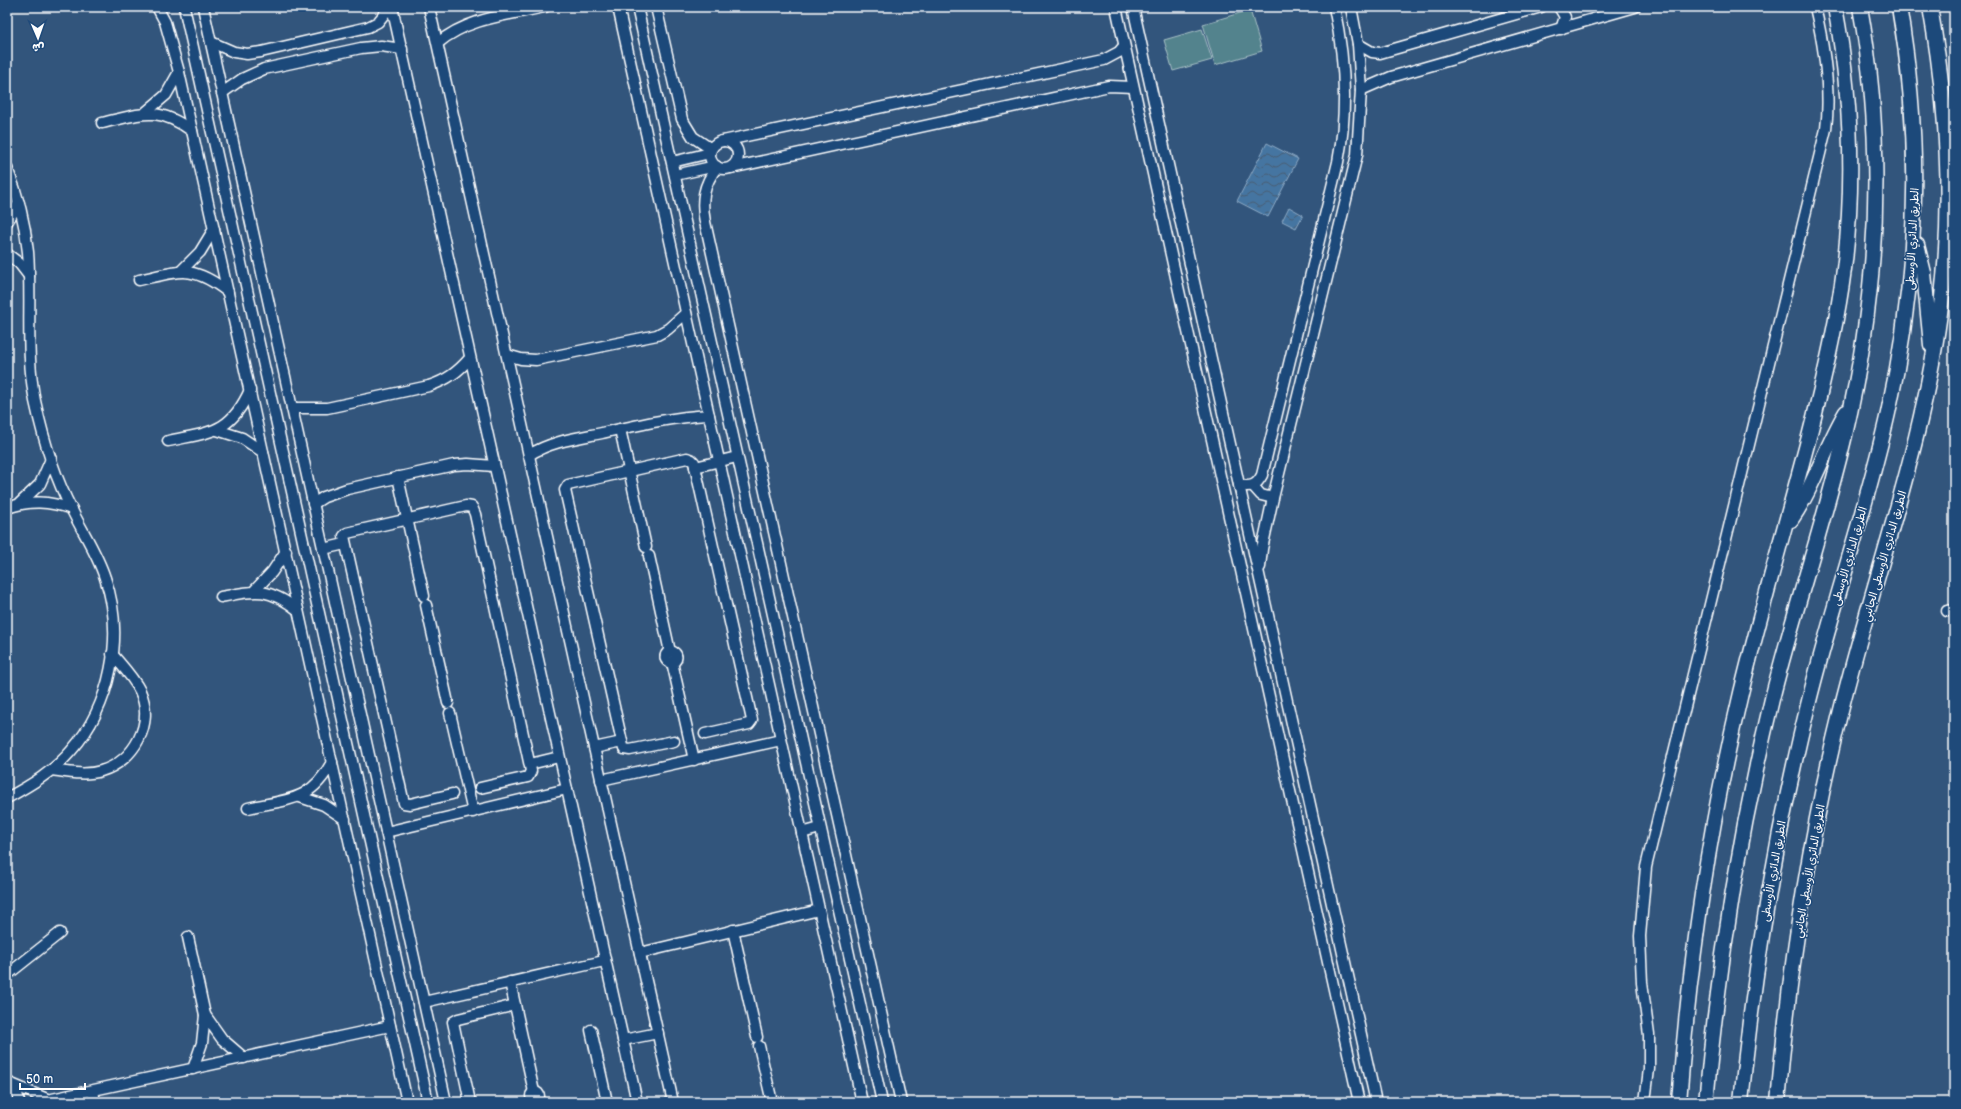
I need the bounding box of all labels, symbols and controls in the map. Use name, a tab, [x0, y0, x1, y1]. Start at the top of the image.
north arrow	[18, 18, 58, 58]
text: ش	[32, 41, 45, 54]
street label: الطريق الدائري الأوسطى	[1902, 188, 1924, 291]
street label: الطريق الدائري الأوسطى الجانبي	[1859, 489, 1913, 624]
street label: الطريق الدائري الأوسطى	[1828, 505, 1872, 608]
street label: الطريق الدائري الأوسطى الجانبي	[1790, 803, 1832, 940]
street label: الطريق الدائري الأوسطى	[1757, 819, 1791, 923]
scale bar	[20, 1065, 85, 1091]
text: 50 m	[26, 1072, 53, 1087]

